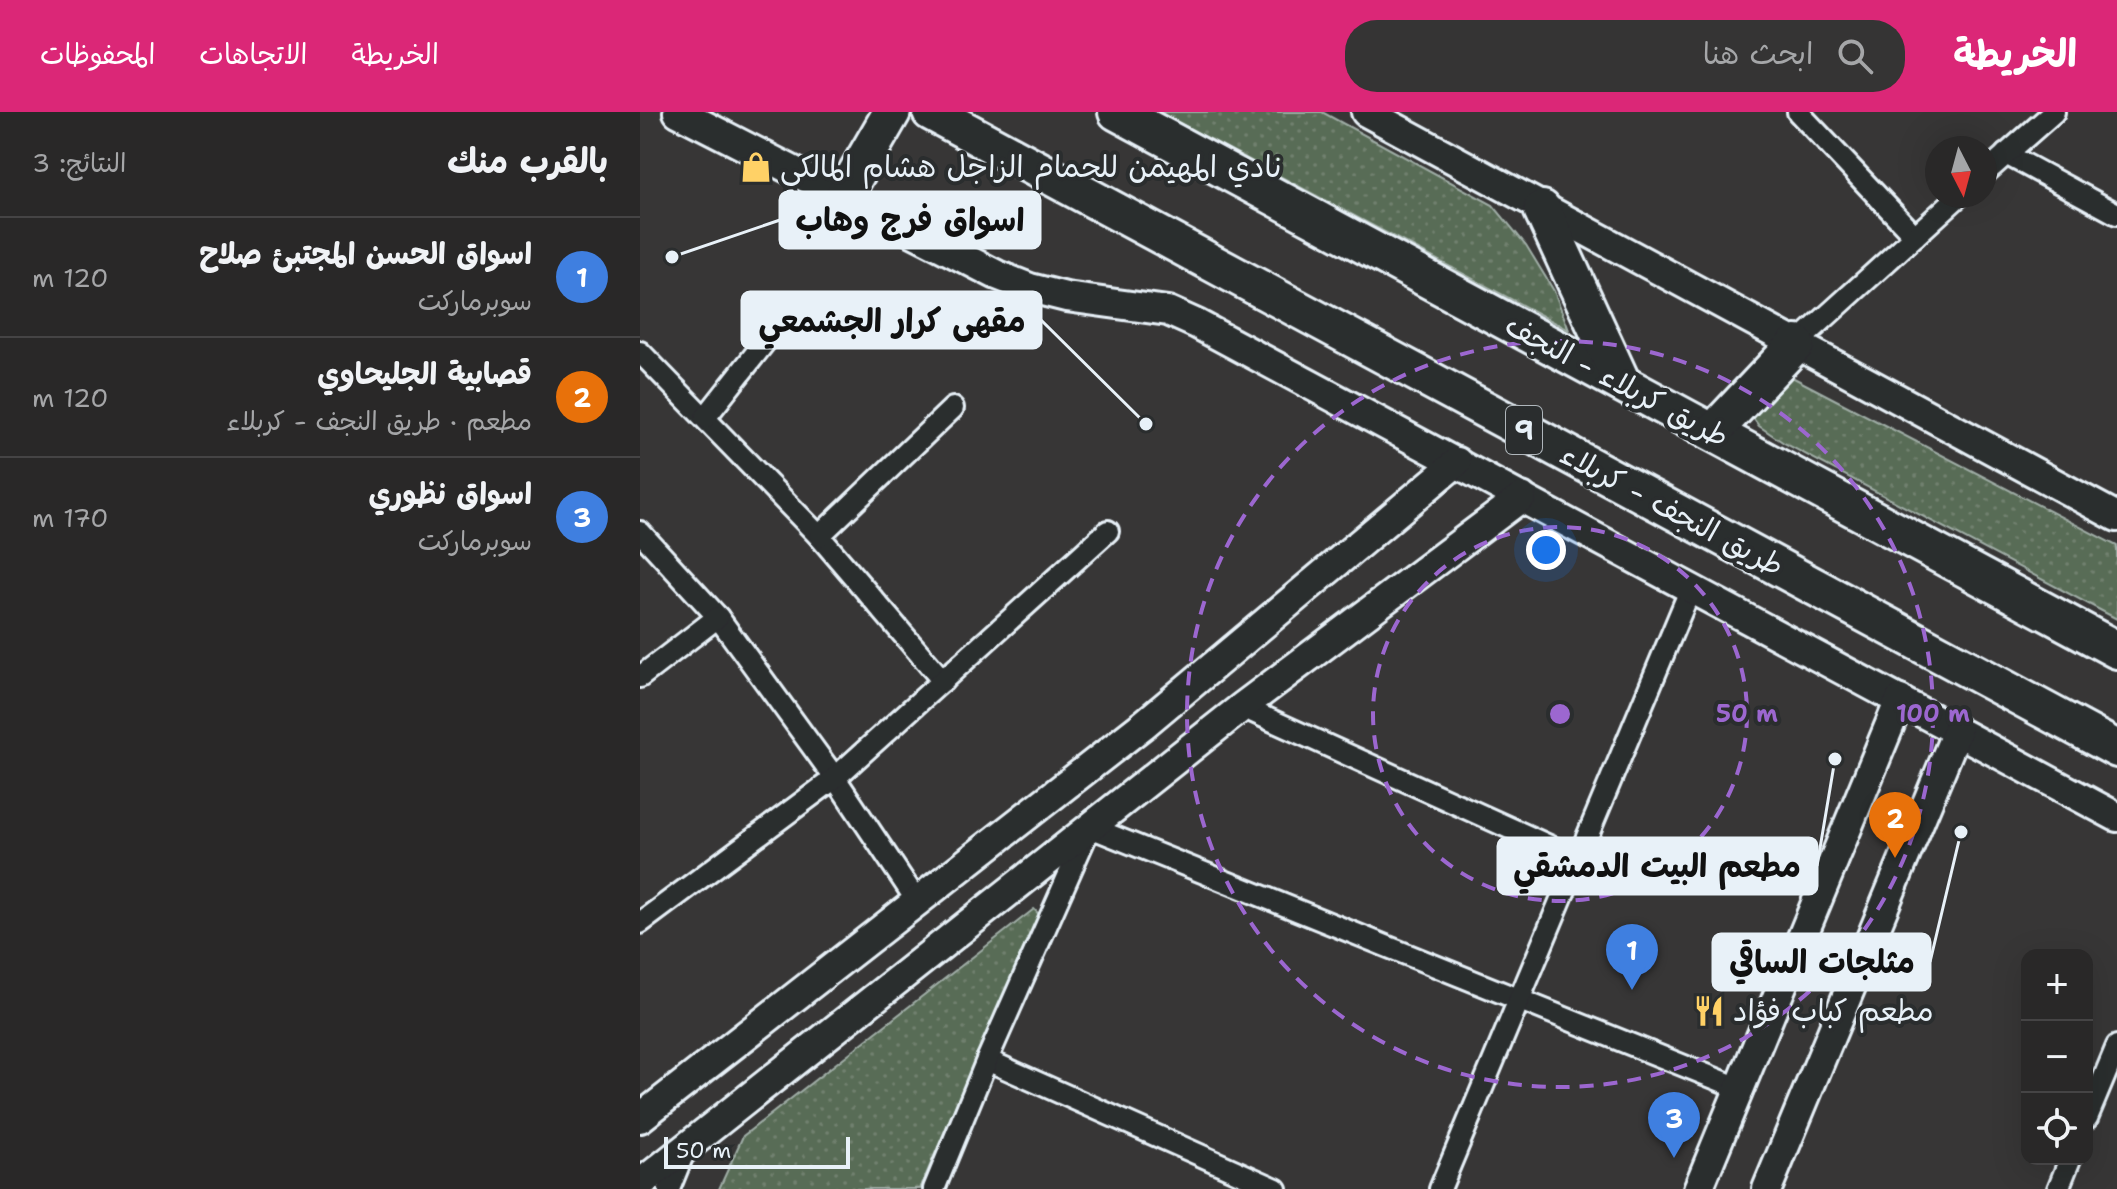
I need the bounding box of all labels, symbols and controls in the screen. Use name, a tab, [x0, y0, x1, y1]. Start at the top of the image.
search box	[1345, 20, 1905, 92]
text: الخريطة	[1953, 28, 2077, 79]
text: ابحث هنا	[1703, 33, 1813, 74]
icon: search	[1833, 34, 1877, 78]
text: المحفوظات	[40, 35, 155, 73]
text: الاتجاهات	[199, 35, 307, 73]
text: الخريطة	[351, 35, 439, 73]
north arrow	[1925, 136, 1997, 208]
text: بالقرب منك	[447, 138, 608, 184]
text: النتائج: 3	[32, 145, 126, 180]
place label: نادي المهيمن للحمام الزاجل هشام المالكي	[780, 146, 1281, 193]
shop icon: نادي المهيمن للحمام الزاجل هشام المالكي	[739, 150, 773, 184]
callout: اسواق فرج وهاب	[780, 192, 1040, 248]
text: اسواق فرج وهاب	[796, 198, 1024, 241]
text: اسواق الحسن المجتبئ صلاح	[199, 233, 532, 274]
text: 120 m	[32, 260, 108, 295]
text: 1	[576, 260, 588, 295]
text: سوبرماركت	[418, 283, 532, 318]
callout: مقهى كرار الجشمعي	[742, 292, 1041, 348]
text: مقهى كرار الجشمعي	[759, 299, 1025, 350]
street label: طريق كربلاء - النجف	[1498, 304, 1736, 457]
text: قصابية الجليحاوي	[317, 353, 532, 394]
text: 120 m	[32, 380, 108, 415]
text: 2	[573, 380, 591, 415]
text: مطعم · طريق النجف - كربلاء	[226, 403, 532, 438]
road number: 9	[1506, 406, 1542, 454]
street label: طريق النجف - كربلاء	[1553, 433, 1791, 586]
text: اسواق نظوري	[368, 473, 532, 514]
text: 170 m	[32, 500, 109, 535]
text: 3	[573, 500, 591, 535]
text: سوبرماركت	[418, 523, 532, 558]
your location	[1526, 530, 1566, 570]
text: 50 m	[1716, 698, 1778, 730]
text: 100 m	[1896, 698, 1970, 730]
centre of rings	[1546, 700, 1574, 728]
pin: 2	[1869, 792, 1921, 858]
callout: مطعم البيت الدمشقي	[1498, 838, 1817, 894]
text: مطعم البيت الدمشقي	[1513, 844, 1801, 895]
pin: 1	[1606, 924, 1658, 990]
callout: مثلجات الساقي	[1713, 934, 1930, 990]
text: مثلجات الساقي	[1729, 939, 1915, 985]
map controls	[2021, 949, 2093, 1165]
button: +	[2021, 949, 2093, 1021]
place label: مطعم كباب فؤاد	[1733, 990, 1934, 1033]
restaurant icon: مطعم كباب فؤاد	[1692, 994, 1726, 1028]
button: −	[2021, 1021, 2093, 1093]
pin: 3	[1648, 1092, 1700, 1158]
button: locate	[2021, 1093, 2093, 1165]
scale bar	[664, 1133, 850, 1169]
text: 50 m	[676, 1136, 731, 1165]

